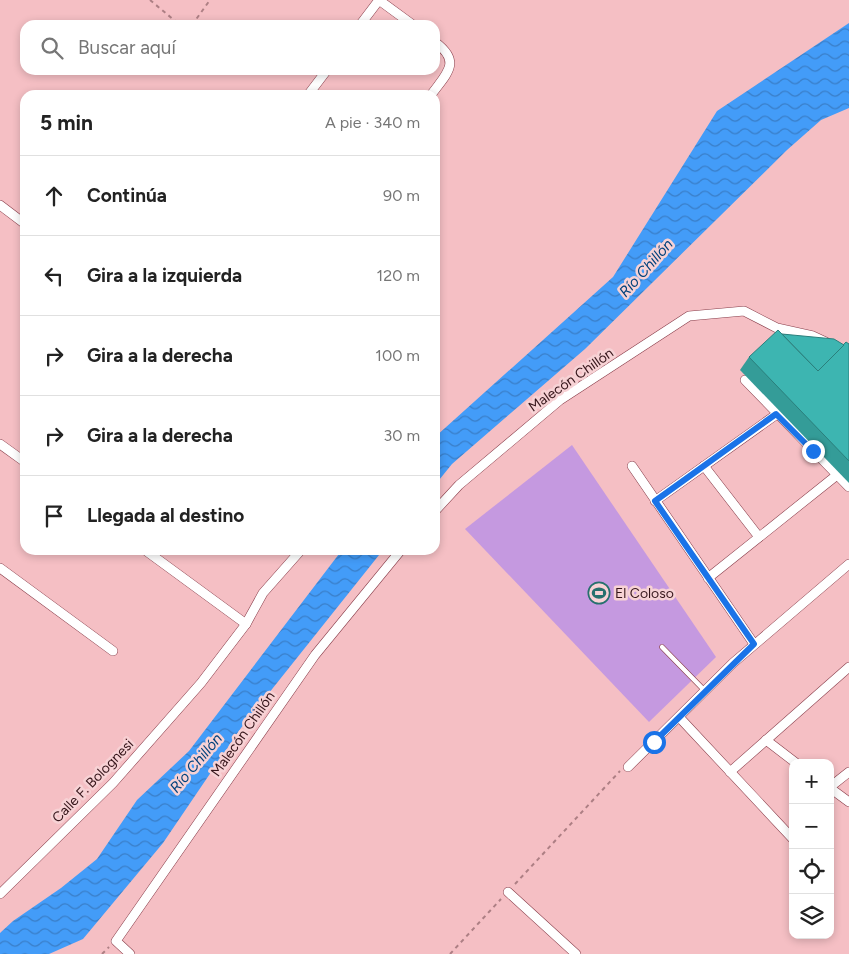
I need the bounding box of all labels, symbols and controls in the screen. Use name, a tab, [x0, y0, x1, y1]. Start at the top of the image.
search box	[20, 20, 440, 75]
icon: search	[38, 34, 66, 62]
text: Buscar aquí	[78, 36, 176, 59]
text: 5 min	[40, 110, 93, 135]
text: A pie · 340 m	[325, 113, 420, 132]
icon: ahead	[40, 182, 68, 210]
text: Continúa	[87, 184, 167, 207]
text: 90 m	[383, 186, 420, 205]
water label: Río Chillón	[615, 235, 677, 301]
icon: left	[40, 262, 68, 290]
text: Gira a la izquierda	[87, 264, 242, 287]
text: 120 m	[377, 266, 420, 285]
icon: right	[40, 342, 68, 370]
text: Gira a la derecha	[87, 344, 233, 367]
street label: Malecón Chillón	[525, 344, 617, 416]
text: 100 m	[375, 346, 420, 365]
icon: right	[40, 422, 68, 450]
text: Gira a la derecha	[87, 424, 233, 447]
text: 30 m	[383, 426, 420, 445]
route end	[802, 440, 825, 463]
icon: arrive	[40, 502, 68, 530]
text: Llegada al destino	[87, 504, 244, 527]
sports icon: El Coloso	[587, 581, 611, 605]
place label: El Coloso	[615, 585, 674, 602]
street label: Malecón Chillón	[207, 688, 279, 780]
water label: Río Chillón	[166, 730, 226, 796]
route start	[643, 731, 666, 754]
street label: Calle F. Bolognesi	[49, 736, 137, 826]
map controls	[789, 759, 834, 939]
button: +	[789, 759, 834, 804]
button: −	[789, 804, 834, 849]
button: locate	[789, 849, 834, 894]
button: layers	[789, 894, 834, 939]

